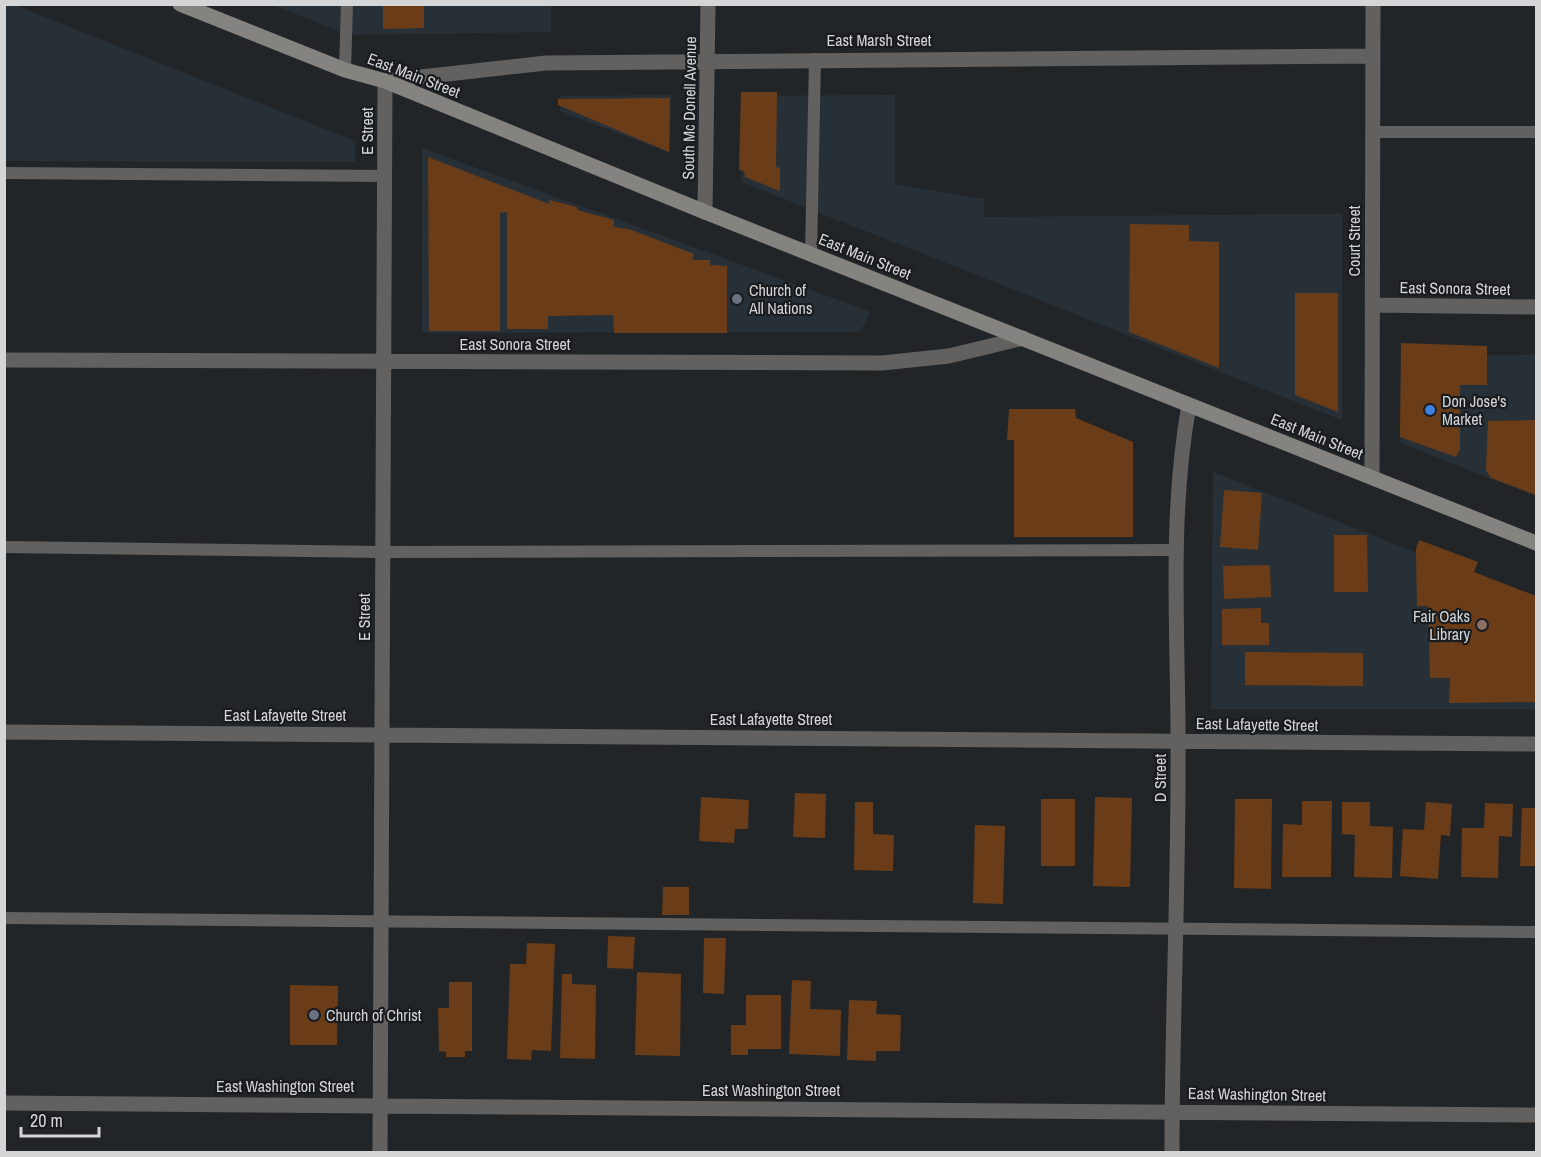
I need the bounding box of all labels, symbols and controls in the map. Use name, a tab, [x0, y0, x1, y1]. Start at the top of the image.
street label: East Marsh Street	[826, 29, 932, 51]
street label: South Mc Donell Avenue	[677, 36, 701, 180]
street label: East Main Street	[364, 47, 464, 103]
street label: E Street	[356, 107, 378, 155]
street label: Court Street	[1343, 205, 1365, 276]
street label: East Main Street	[816, 227, 915, 285]
street label: East Sonora Street	[1399, 276, 1511, 300]
place label: Church of All Nations	[748, 279, 812, 319]
marker: Church of All Nations	[730, 292, 744, 306]
street label: East Sonora Street	[460, 333, 571, 355]
place label: Don Jose's Market	[1442, 390, 1507, 430]
marker: Don Jose's Market	[1423, 403, 1437, 417]
street label: East Main Street	[1268, 407, 1367, 465]
street label: E Street	[353, 593, 375, 641]
place label: Fair Oaks Library	[1413, 605, 1470, 645]
marker: Fair Oaks Library	[1475, 618, 1489, 632]
street label: East Lafayette Street	[224, 704, 347, 726]
street label: East Lafayette Street	[710, 708, 833, 730]
street label: East Lafayette Street	[1196, 712, 1319, 736]
street label: D Street	[1149, 754, 1171, 802]
place label: Church of Christ	[326, 1004, 422, 1026]
marker: Church of Christ	[307, 1008, 321, 1022]
street label: East Washington Street	[216, 1075, 354, 1097]
street label: East Washington Street	[702, 1079, 840, 1101]
street label: East Washington Street	[1188, 1082, 1327, 1106]
scale bar	[21, 1100, 99, 1138]
text: 20 m	[30, 1108, 63, 1133]

